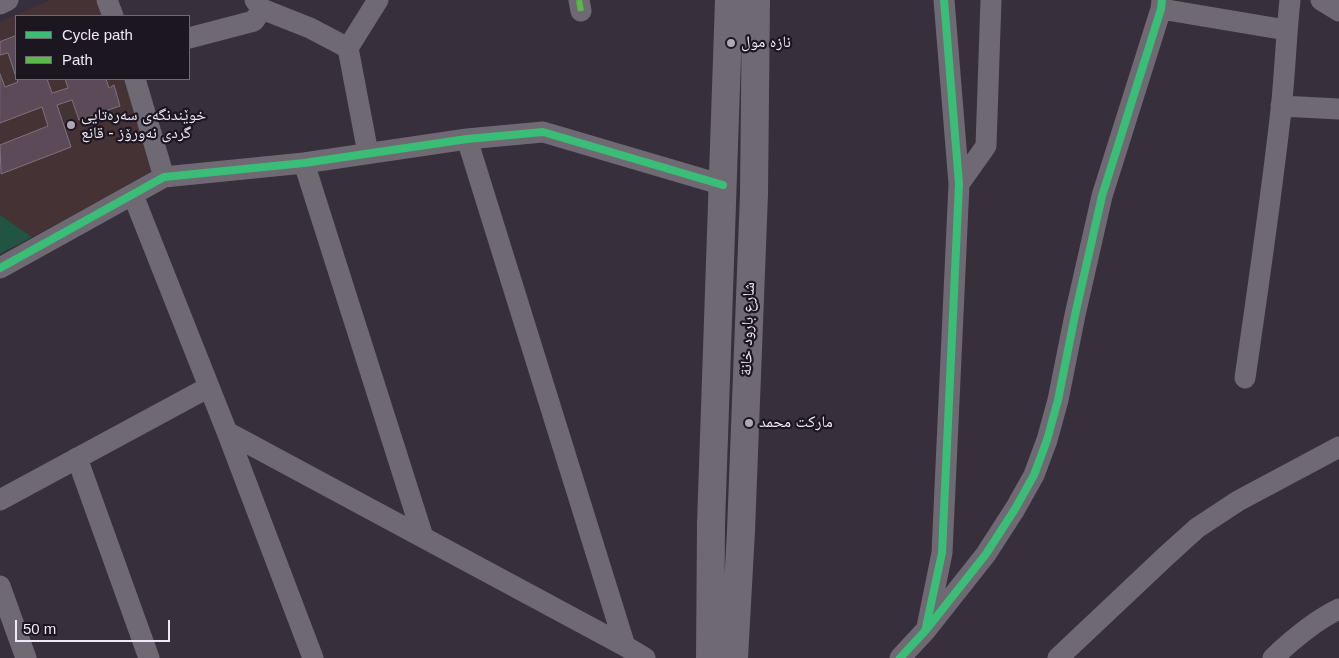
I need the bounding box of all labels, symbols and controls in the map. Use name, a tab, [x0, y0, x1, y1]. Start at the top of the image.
legend	[15, 15, 190, 80]
text: Cycle path	[62, 26, 133, 43]
place label: نازه مول	[741, 33, 791, 53]
marker: نازه مول	[725, 37, 737, 49]
text: Path	[62, 51, 93, 68]
place label: خوێندنگەی سەرەتایی گردی نەورۆز - قانع	[81, 106, 206, 144]
marker: خوێندنگەی سەرەتایی گردی نەورۆز - قانع	[65, 119, 77, 131]
street label: شارع بارود خانة	[737, 282, 759, 376]
place label: ماركت محمد	[759, 413, 833, 433]
marker: ماركت محمد	[743, 417, 755, 429]
scale bar	[18, 610, 172, 642]
text: 50 m	[23, 620, 56, 637]

